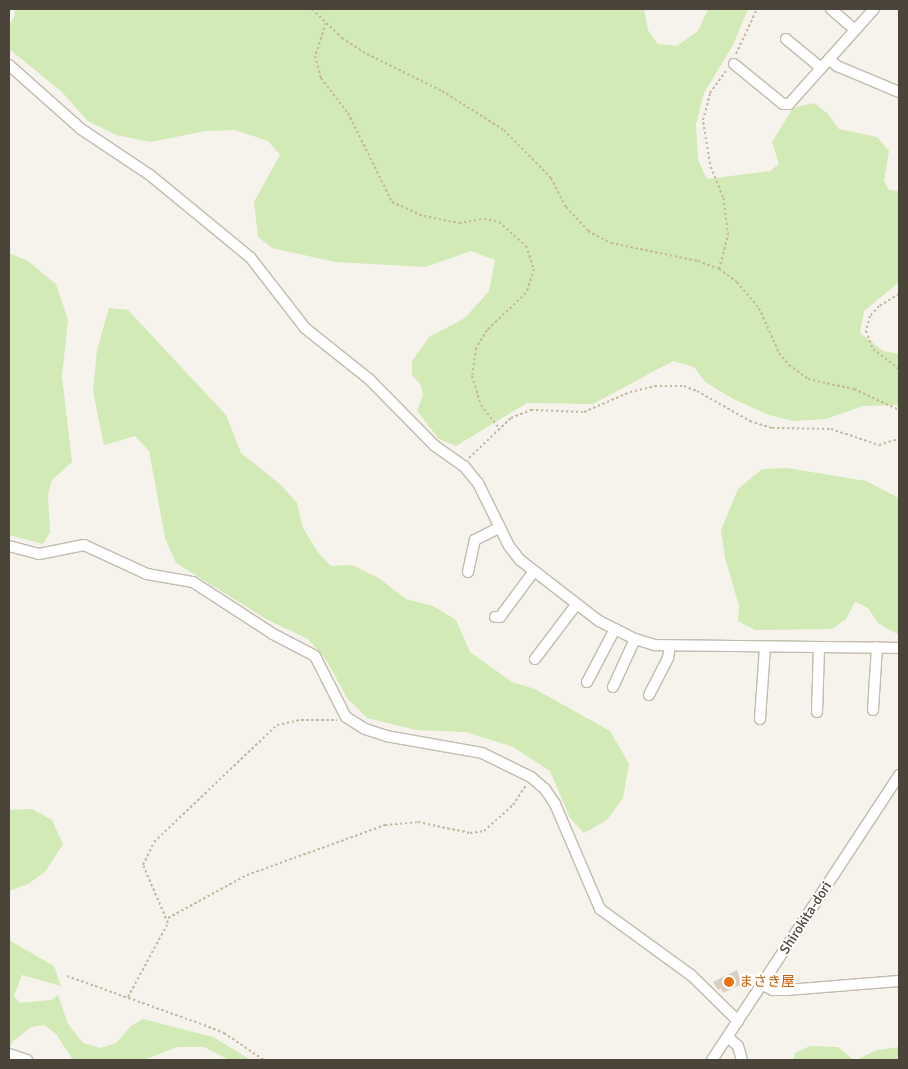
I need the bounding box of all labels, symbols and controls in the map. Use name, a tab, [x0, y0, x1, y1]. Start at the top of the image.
street label: Shirokita-dori	[776, 879, 836, 957]
place label: まさき屋	[739, 974, 795, 990]
marker: まさき屋	[723, 976, 735, 988]

